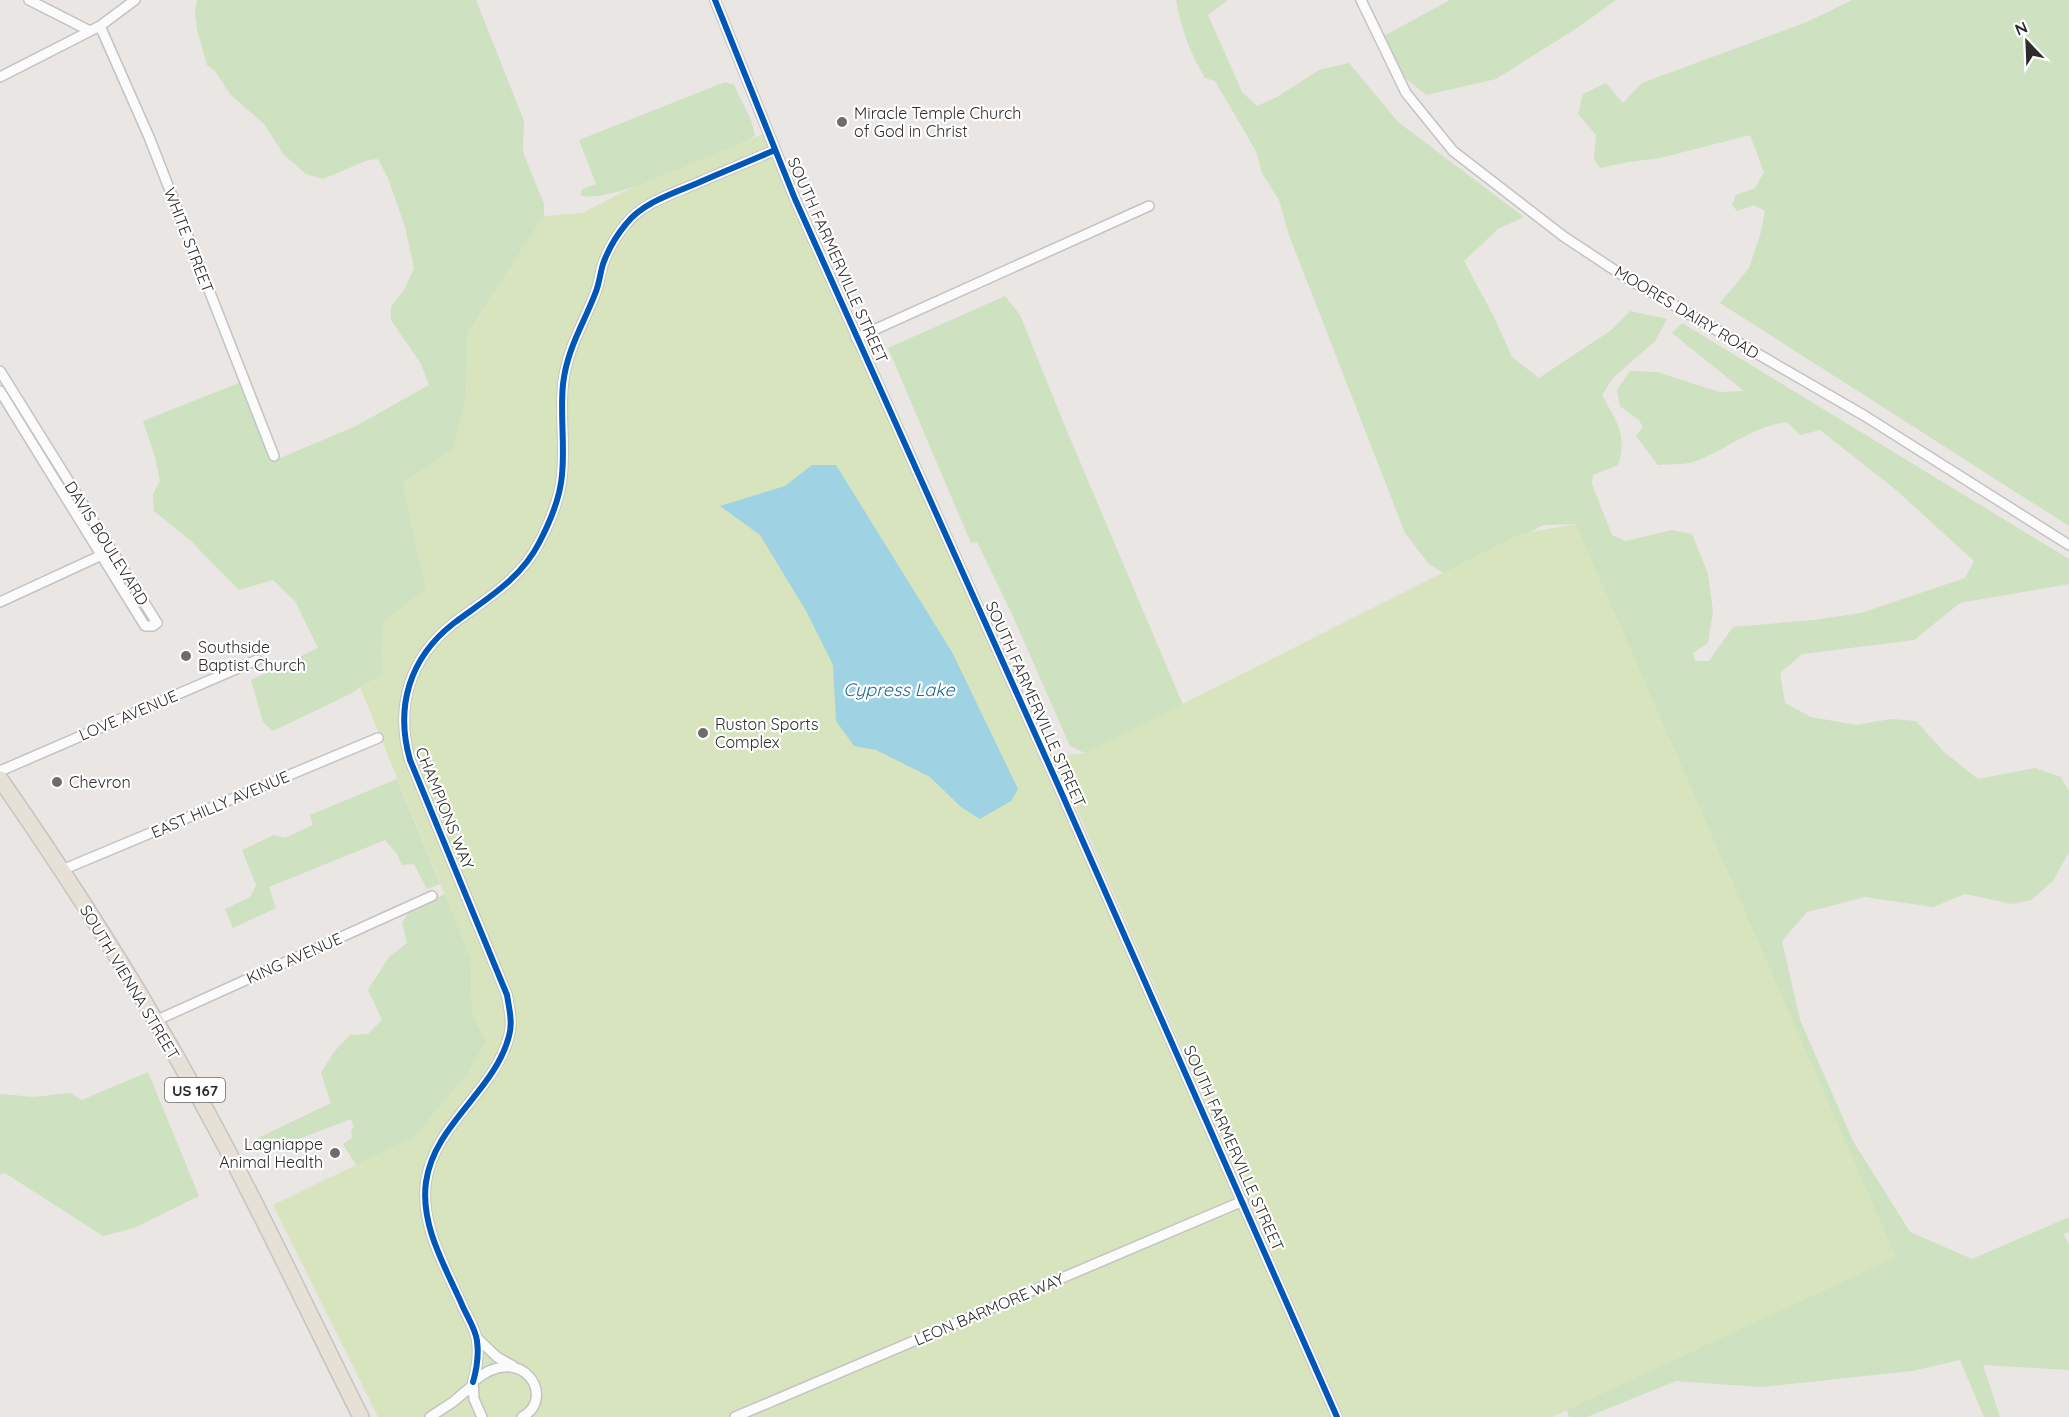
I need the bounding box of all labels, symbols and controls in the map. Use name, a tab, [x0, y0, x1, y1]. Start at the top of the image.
north arrow	[1997, 12, 2057, 72]
text: N	[2012, 17, 2030, 40]
place label: Miracle Temple Church of God in Christ	[854, 103, 1021, 141]
marker: Miracle Temple Church of God in Christ	[835, 115, 849, 129]
street label: SOUTH FARMERVILLE STREET	[784, 154, 893, 366]
street label: WHITE STREET	[160, 184, 218, 296]
street label: MOORES DAIRY ROAD	[1611, 261, 1763, 363]
street label: DAVIS BOULEVARD	[61, 477, 153, 609]
street label: SOUTH FARMERVILLE STREET	[982, 598, 1091, 810]
place label: Southside Baptist Church	[198, 637, 306, 675]
marker: Southside Baptist Church	[179, 649, 193, 663]
water label: Cypress Lake	[843, 678, 955, 701]
street label: LOVE AVENUE	[76, 685, 180, 745]
place label: Ruston Sports Complex	[715, 714, 819, 752]
marker: Ruston Sports Complex	[696, 726, 710, 740]
street label: CHAMPIONS WAY	[411, 744, 479, 872]
street label: EAST HILLY AVENUE	[148, 766, 292, 842]
place label: Chevron	[69, 772, 131, 792]
marker: Chevron	[50, 775, 64, 789]
street label: SOUTH VIENNA STREET	[76, 901, 184, 1063]
street label: KING AVENUE	[243, 928, 345, 988]
street label: SOUTH FARMERVILLE STREET	[1180, 1042, 1289, 1254]
road number: US 167	[165, 1078, 225, 1102]
place label: Lagniappe Animal Health	[219, 1134, 323, 1172]
marker: Lagniappe Animal Health	[328, 1146, 342, 1160]
street label: LEON BARMORE WAY	[911, 1268, 1067, 1350]

